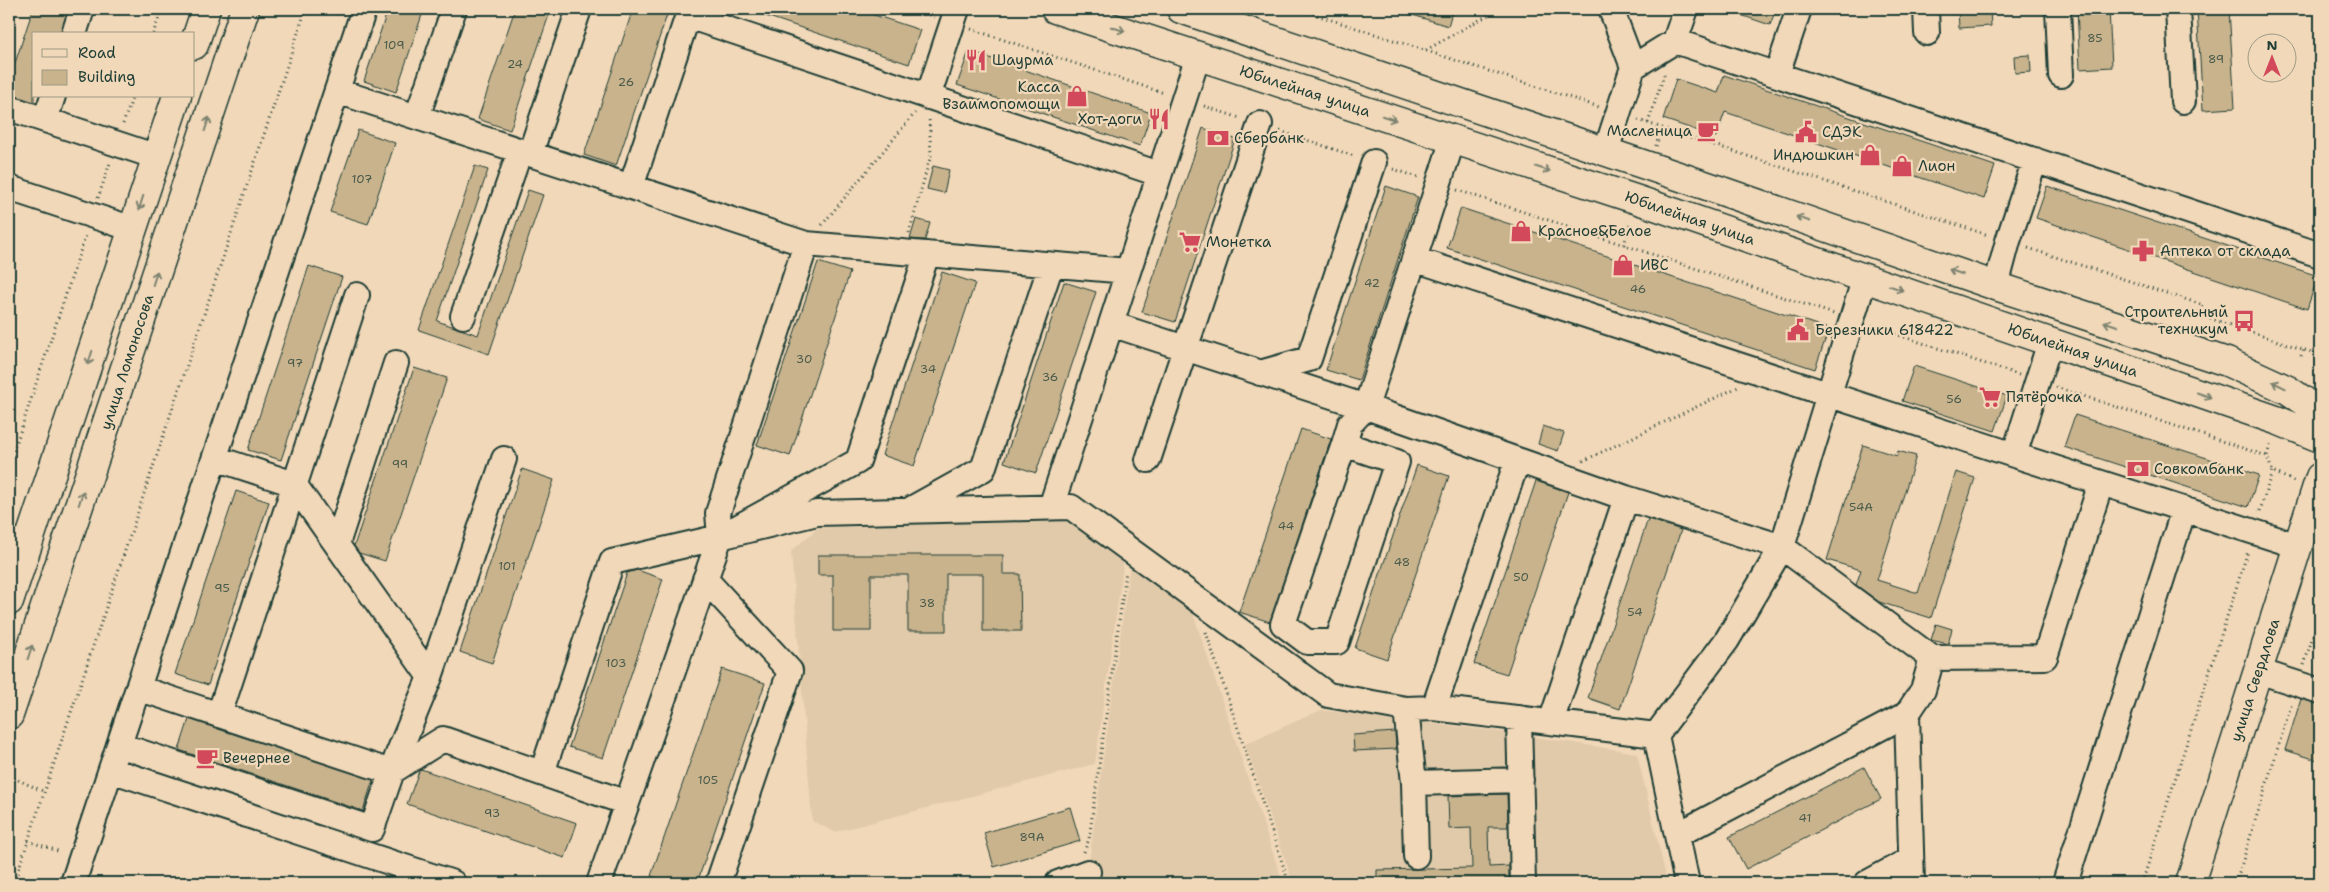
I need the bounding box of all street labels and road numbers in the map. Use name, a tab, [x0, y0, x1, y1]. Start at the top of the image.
street label: Юбилейная улица	[1237, 60, 1374, 122]
street label: Юбилейная улица	[1622, 186, 1758, 250]
street label: улица Ломоносова	[96, 291, 159, 432]
street label: Юбилейная улица	[2005, 318, 2141, 382]
street label: улица Свердлова	[2226, 615, 2285, 744]

